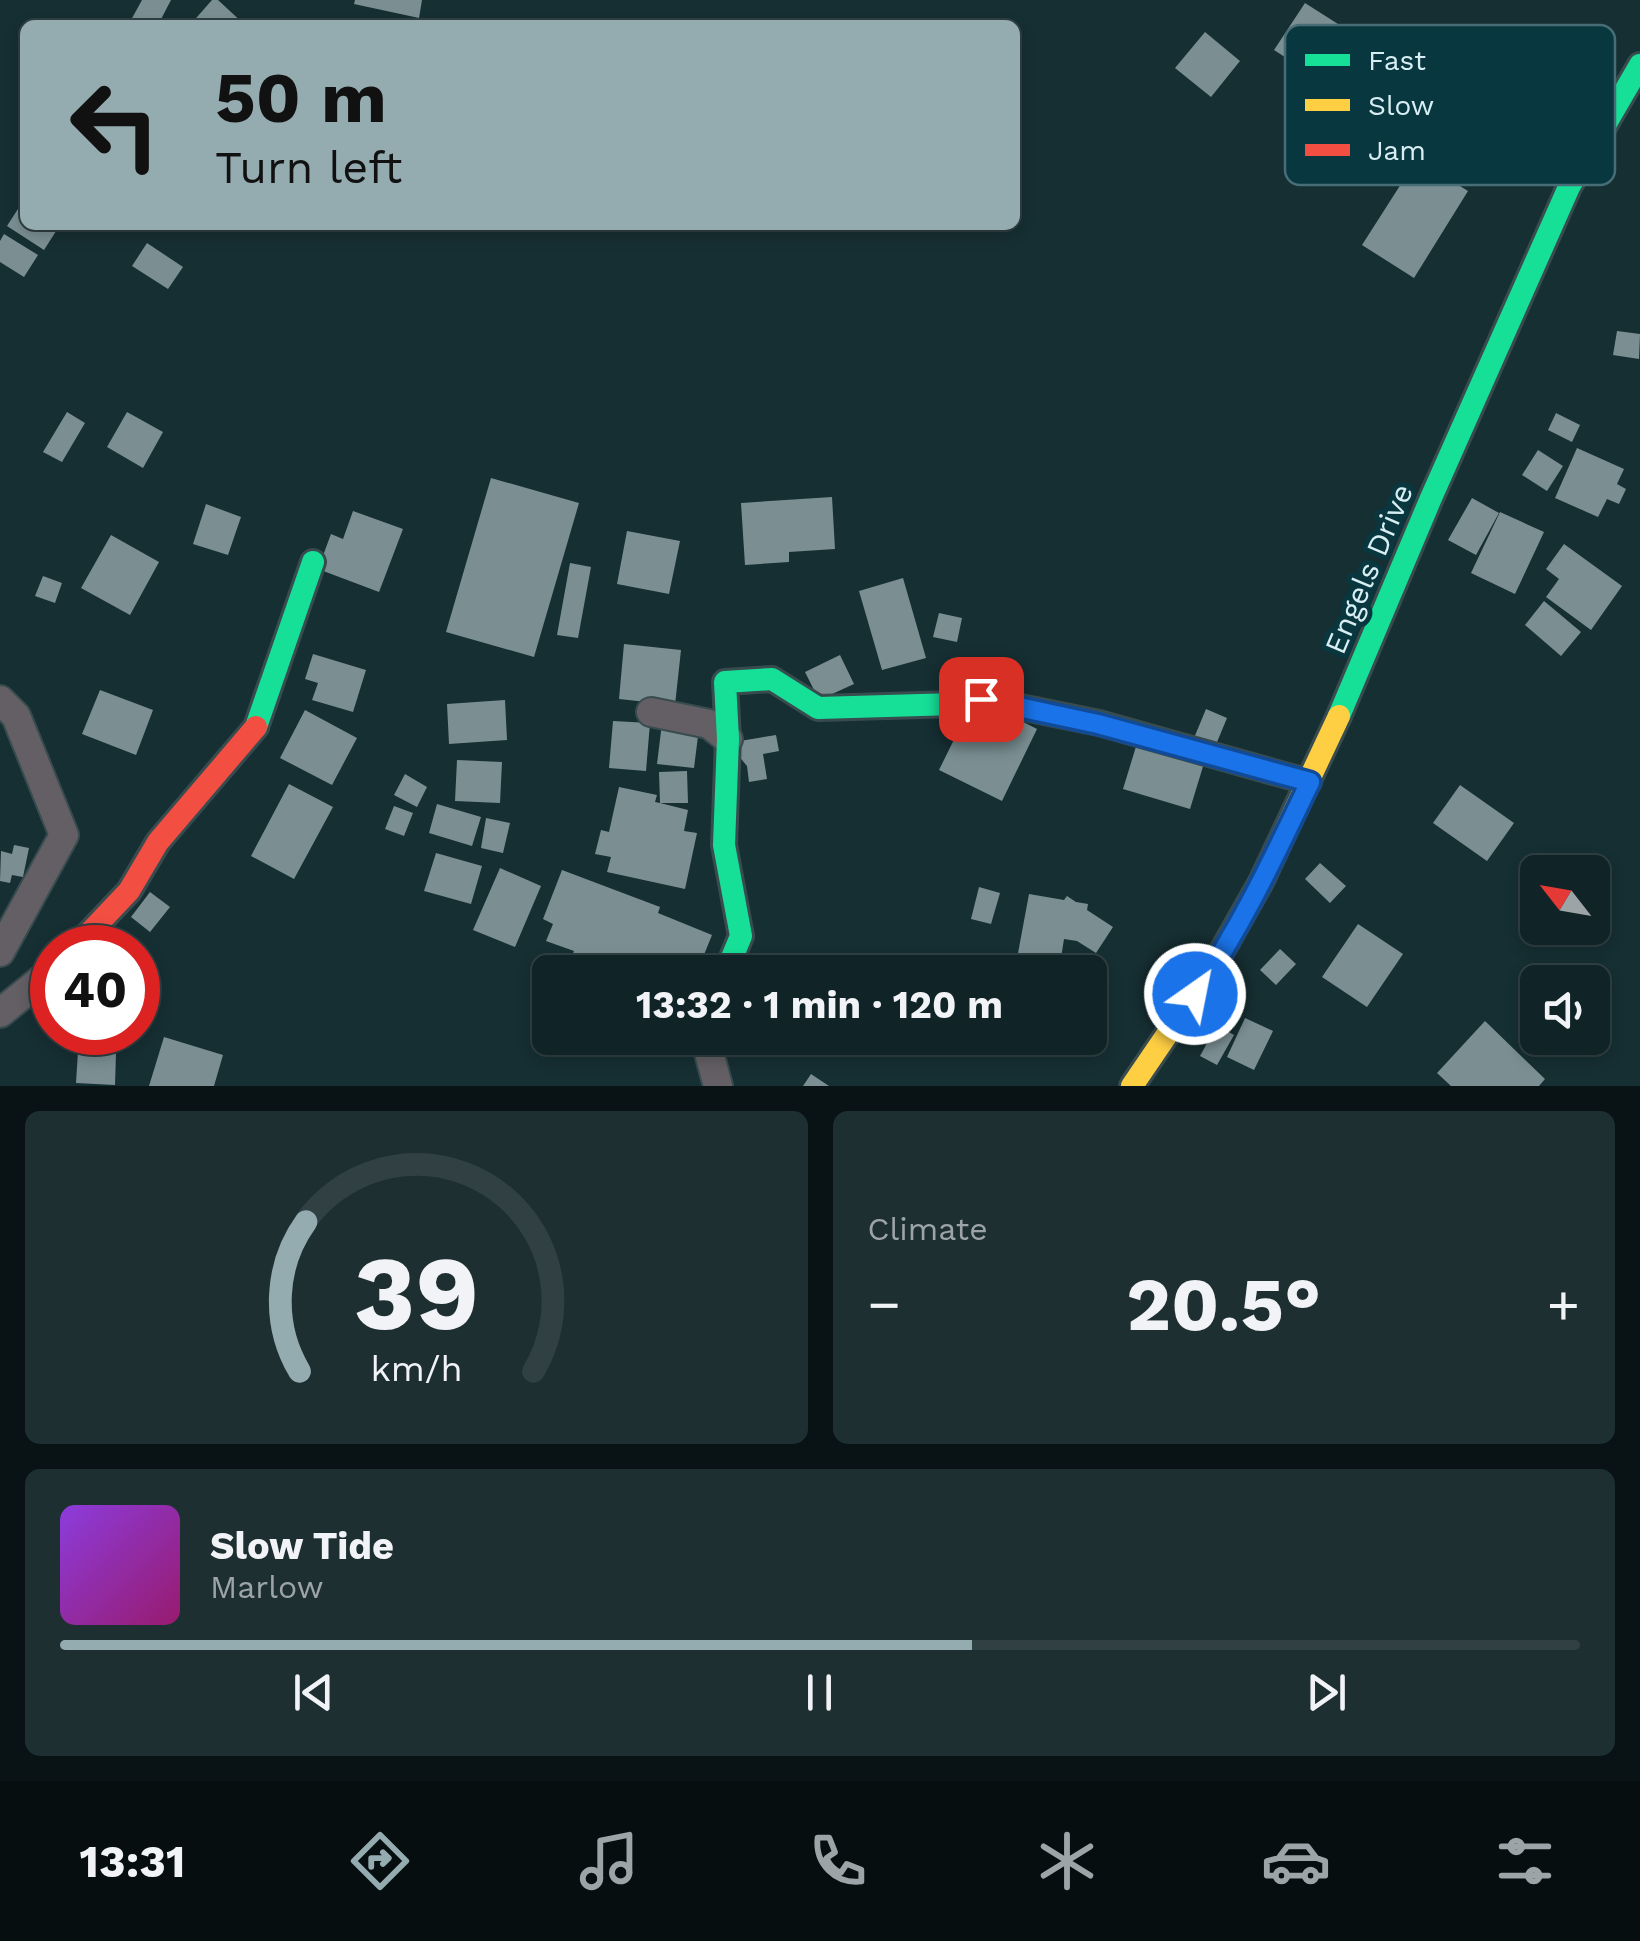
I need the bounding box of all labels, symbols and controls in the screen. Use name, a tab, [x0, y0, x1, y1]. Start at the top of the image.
legend	[1285, 25, 1615, 185]
text: Fast	[1368, 44, 1426, 77]
text: 50 m	[215, 57, 387, 139]
icon: left	[50, 60, 180, 190]
text: Slow	[1368, 89, 1434, 122]
text: Jam	[1368, 134, 1426, 167]
text: Turn left	[215, 141, 402, 194]
street label: Engels Drive	[1317, 479, 1420, 659]
pin	[939, 657, 1024, 742]
icon: arrive	[954, 672, 1009, 727]
north arrow	[1520, 855, 1610, 945]
map controls	[1520, 855, 1610, 1055]
speed limit sign: 40	[30, 925, 160, 1055]
position arrow	[1143, 942, 1247, 1046]
button: sound	[1520, 965, 1610, 1055]
text: 13:32 · 1 min · 120 m	[636, 983, 1003, 1027]
text: Climate	[868, 1210, 988, 1248]
text: 39	[353, 1232, 479, 1354]
text: 20.5°	[1126, 1260, 1321, 1348]
text: −	[868, 1272, 901, 1336]
text: +	[1547, 1272, 1580, 1336]
text: km/h	[370, 1348, 462, 1390]
text: Slow Tide	[210, 1524, 394, 1568]
text: Marlow	[210, 1568, 324, 1606]
icon: previous	[286, 1665, 341, 1720]
icon: pause	[792, 1665, 847, 1720]
icon: next	[1299, 1665, 1354, 1720]
icon: directions	[345, 1826, 415, 1896]
icon: music	[574, 1826, 644, 1896]
icon: phone	[803, 1826, 873, 1896]
icon: climate	[1032, 1826, 1102, 1896]
icon: car	[1261, 1826, 1331, 1896]
icon: filters	[1490, 1826, 1560, 1896]
text: 13:31	[80, 1835, 185, 1888]

